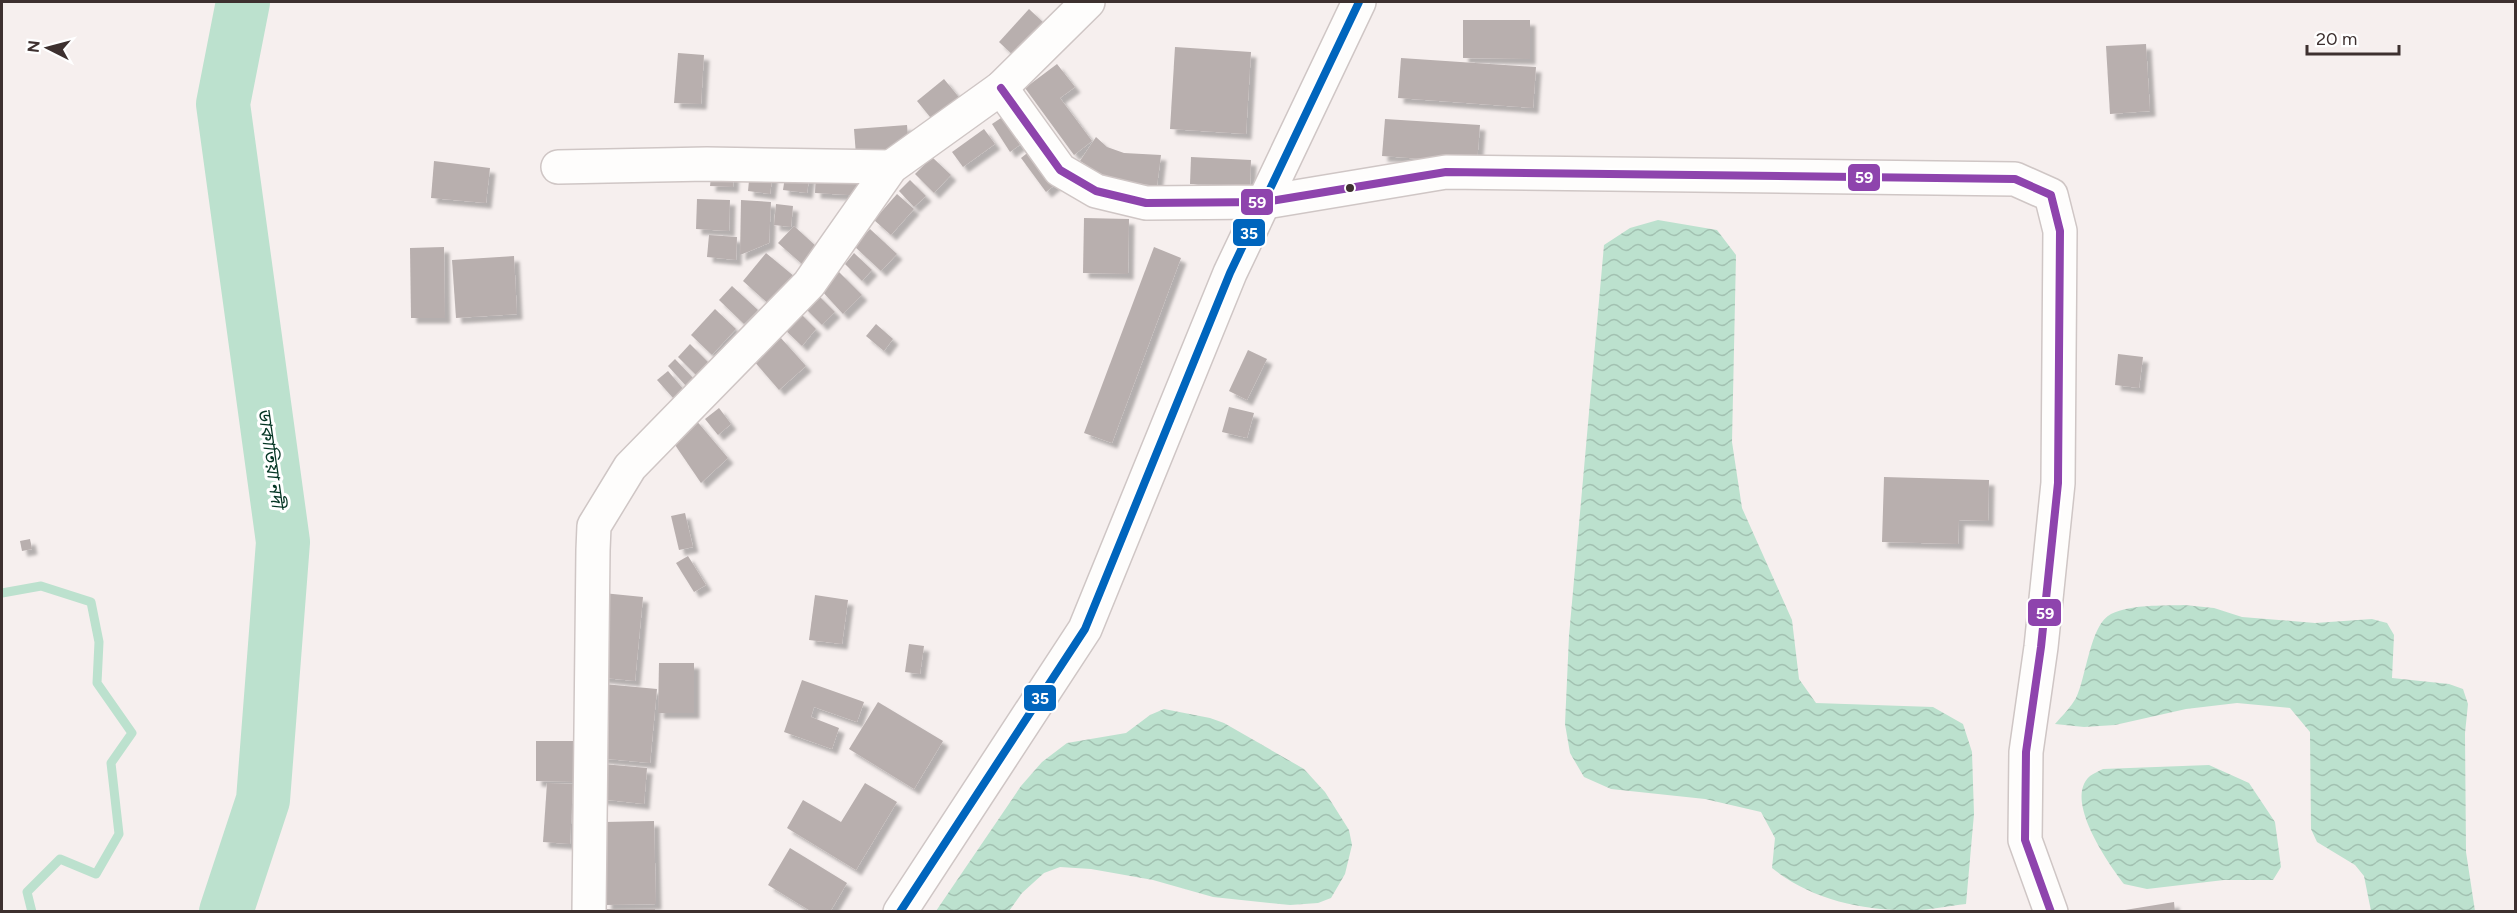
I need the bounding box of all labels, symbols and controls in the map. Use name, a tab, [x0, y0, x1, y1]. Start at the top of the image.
north arrow	[18, 18, 78, 78]
scale bar	[2307, 18, 2398, 56]
text: 20 m	[2316, 28, 2357, 50]
text: N	[23, 39, 44, 54]
line badge: 59	[1847, 163, 1881, 192]
text: 59	[1855, 168, 1873, 187]
unlabelled marker	[1344, 182, 1356, 194]
line badge: 59	[1240, 188, 1274, 216]
text: 59	[1248, 193, 1266, 212]
line badge: 35	[1232, 218, 1266, 247]
text: 35	[1240, 224, 1258, 243]
water label: ডাকাতিয়া নদী	[253, 407, 289, 512]
line badge: 59	[2027, 598, 2062, 627]
text: 59	[2036, 604, 2054, 623]
line badge: 35	[1023, 684, 1057, 712]
text: 35	[1031, 689, 1049, 708]

